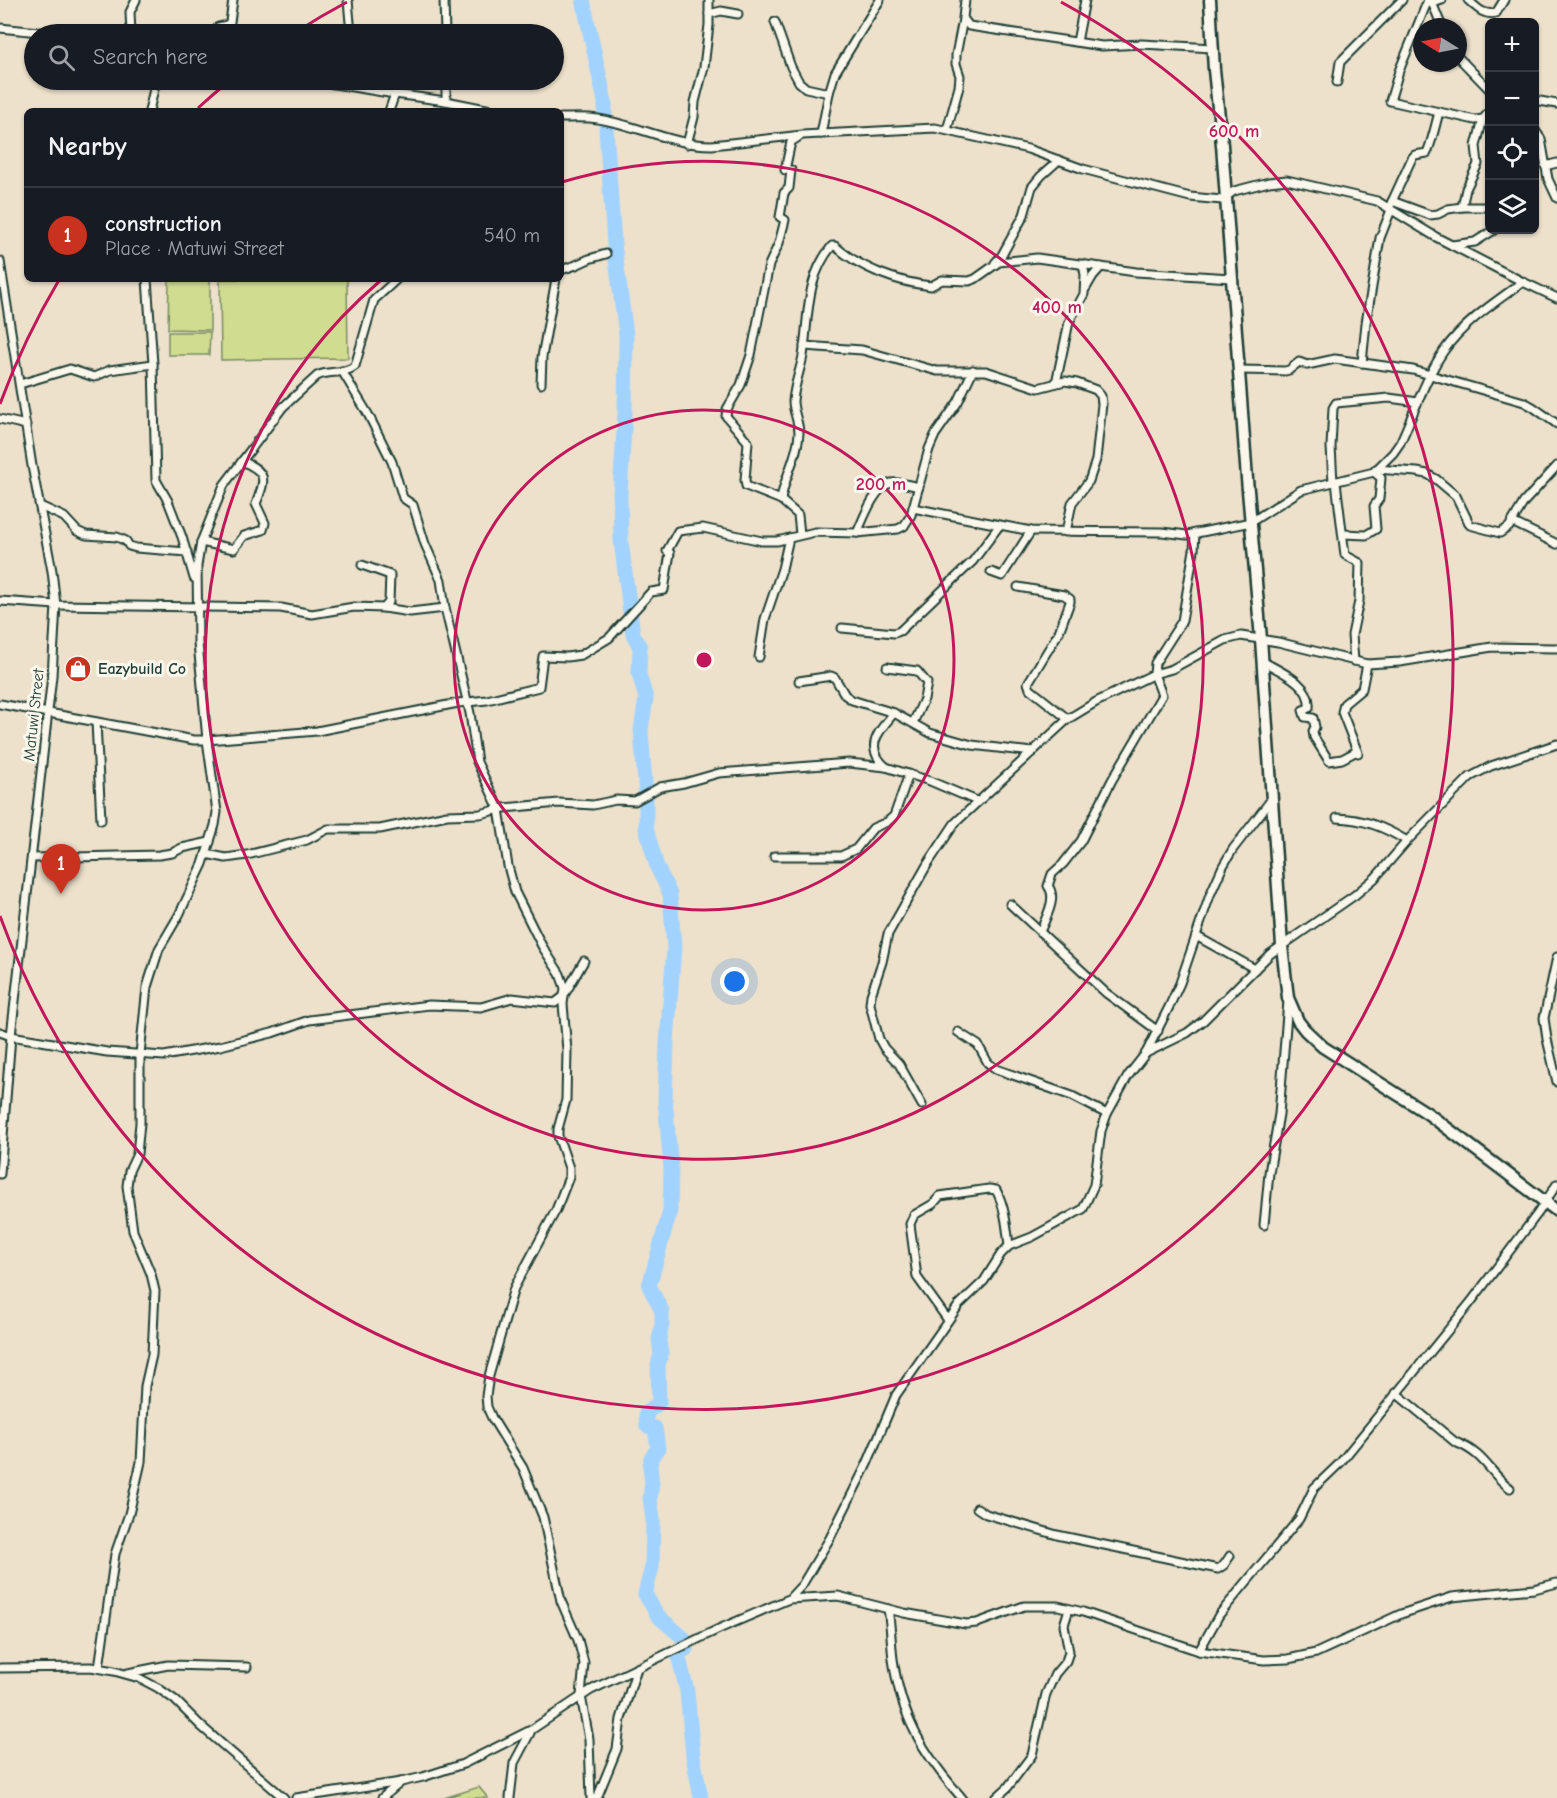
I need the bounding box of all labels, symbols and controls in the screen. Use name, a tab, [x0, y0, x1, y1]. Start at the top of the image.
north arrow	[1413, 18, 1467, 72]
map controls	[1485, 18, 1539, 234]
button: +	[1485, 18, 1539, 72]
search box	[24, 24, 564, 90]
icon: search	[45, 41, 78, 74]
text: Search here	[93, 44, 208, 70]
button: −	[1485, 72, 1539, 126]
text: 600 m	[1209, 121, 1259, 142]
button: locate	[1485, 126, 1539, 180]
text: Nearby	[48, 132, 127, 162]
button: layers	[1485, 180, 1539, 234]
text: construction	[105, 211, 222, 237]
text: 1	[64, 224, 71, 247]
text: 540 m	[484, 224, 540, 247]
text: Place · Matuwi Street	[105, 237, 284, 260]
text: 400 m	[1032, 297, 1082, 318]
text: 200 m	[856, 474, 906, 495]
centre of rings	[694, 650, 714, 670]
shop icon: Eazybuild Co	[63, 654, 93, 684]
place label: Eazybuild Co	[98, 660, 186, 678]
street label: Matuwi Street	[20, 667, 48, 762]
pin: 1	[42, 844, 80, 894]
your location	[720, 967, 749, 996]

